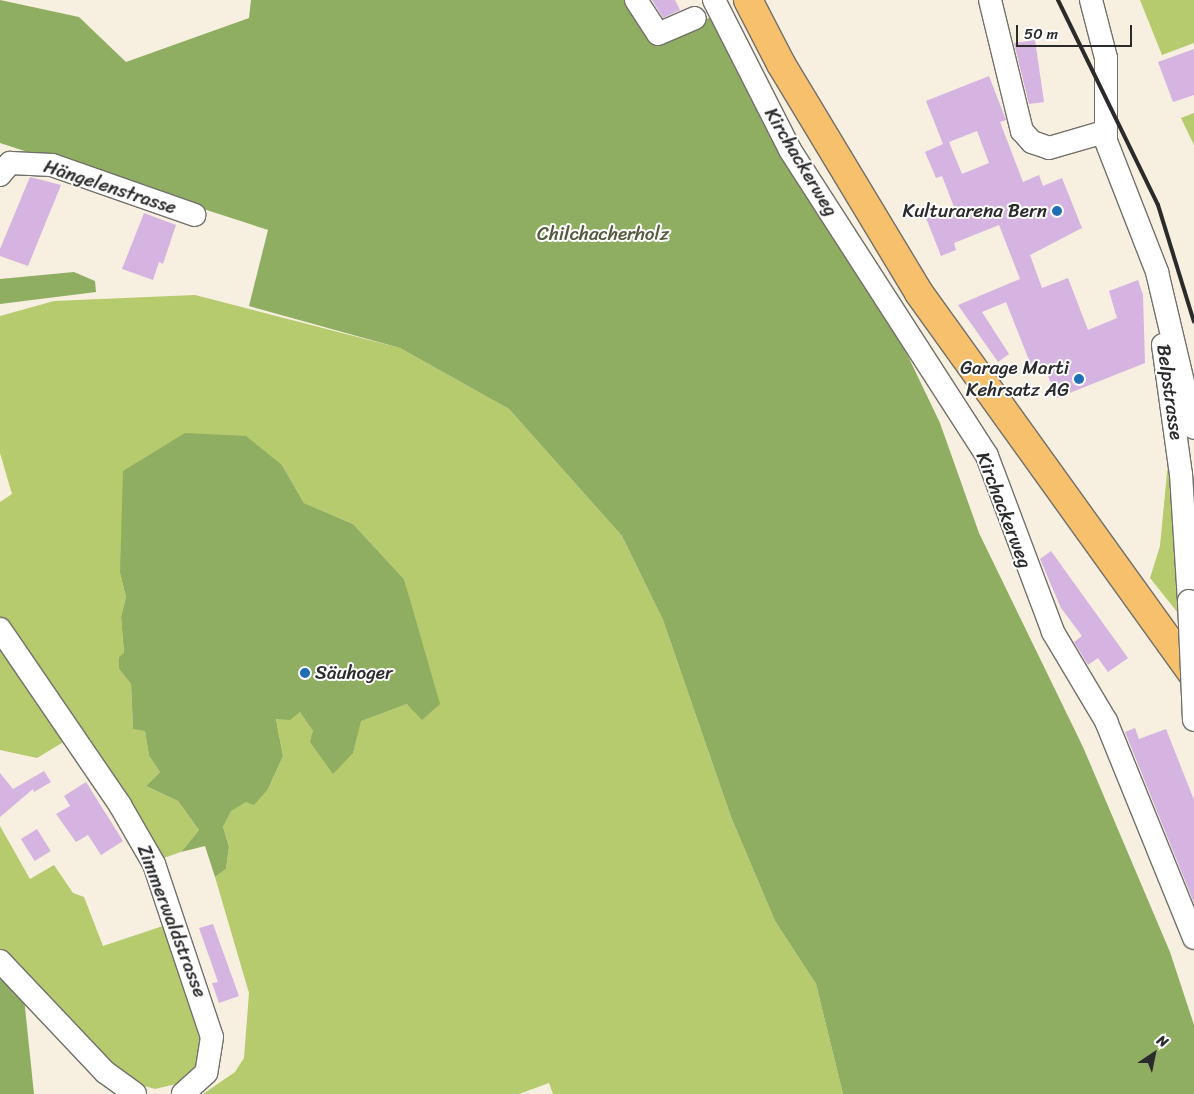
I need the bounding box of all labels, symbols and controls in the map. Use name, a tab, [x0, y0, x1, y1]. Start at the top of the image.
scale bar	[1019, 15, 1135, 47]
text: 50 m	[1024, 21, 1058, 47]
street label: Kirchackerweg	[760, 104, 842, 220]
street label: Hängelenstrasse	[41, 155, 179, 219]
place label: Kulturarena Bern	[902, 200, 1047, 222]
marker: Kulturarena Bern	[1051, 205, 1063, 217]
park label: Chilchacherholz	[537, 223, 669, 245]
street label: Belpstrasse	[1152, 343, 1188, 441]
place label: Garage Marti Kehrsatz AG	[960, 357, 1069, 401]
marker: Garage Marti Kehrsatz AG	[1073, 373, 1085, 385]
street label: Kirchackerweg	[971, 449, 1037, 571]
place label: Säuhoger	[315, 662, 393, 684]
marker: Säuhoger	[299, 667, 311, 679]
street label: Zimmerwaldstrasse	[132, 841, 212, 1001]
text: N	[1152, 1028, 1174, 1054]
north arrow	[1129, 1029, 1179, 1079]

